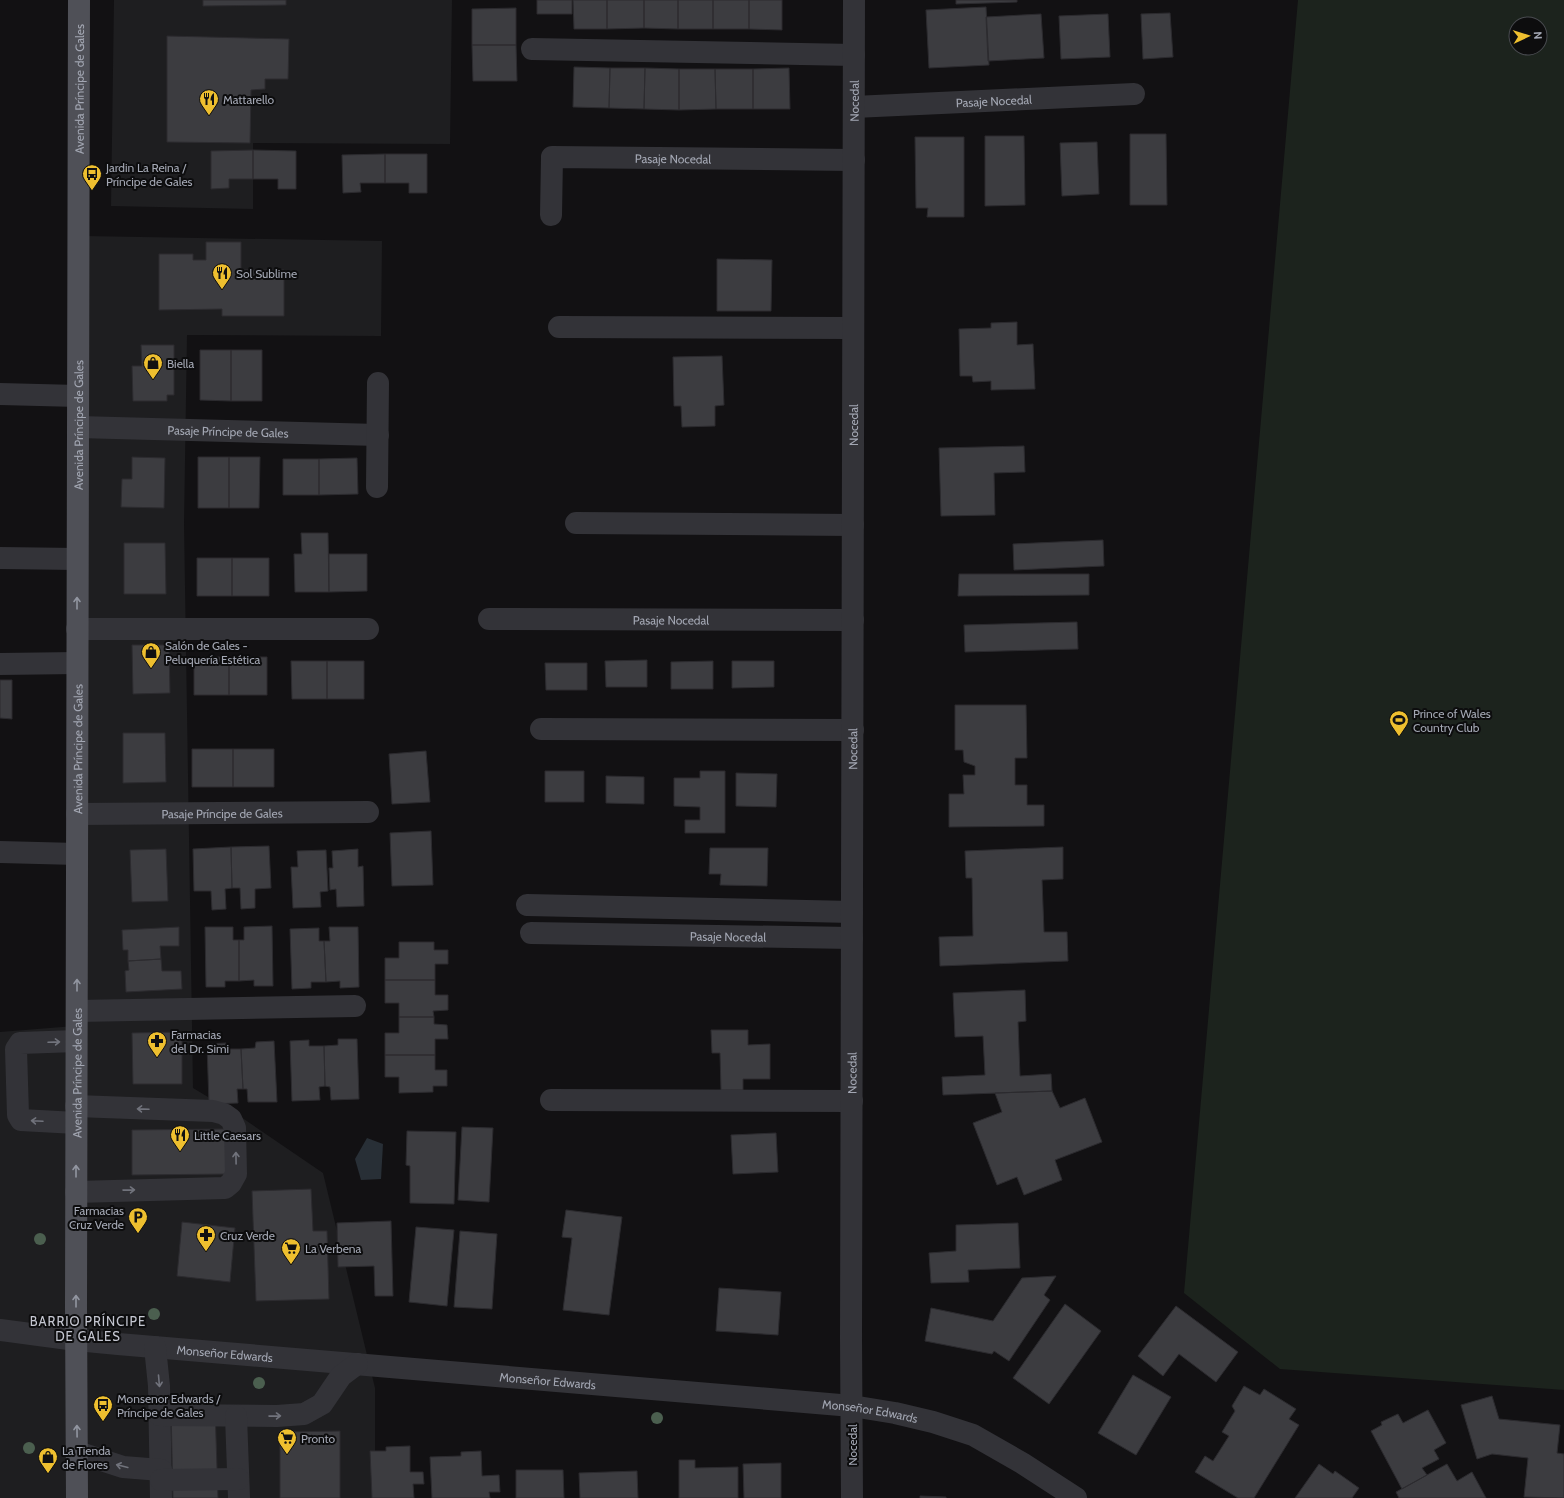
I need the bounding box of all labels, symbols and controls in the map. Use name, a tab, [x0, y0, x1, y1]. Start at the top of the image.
north arrow	[1508, 16, 1548, 56]
street label: Avenida Príncipe de Gales	[71, 24, 86, 154]
text: N	[1531, 31, 1545, 40]
street label: Nocedal	[846, 80, 861, 122]
restaurant icon: Mattarello	[198, 88, 220, 116]
street label: Pasaje Nocedal	[955, 91, 1032, 110]
place label: Mattarello	[223, 92, 275, 107]
street label: Pasaje Nocedal	[635, 150, 711, 166]
place label: Jardin La Reina / Príncipe de Gales	[105, 160, 193, 189]
bus stop icon: Jardin La Reina / Príncipe de Gales	[81, 163, 103, 191]
restaurant icon: Sol Sublime	[211, 262, 233, 290]
place label: Sol Sublime	[236, 266, 297, 281]
shop icon: Biella	[142, 352, 164, 380]
place label: Biella	[167, 356, 194, 371]
street label: Avenida Príncipe de Gales	[70, 360, 86, 490]
street label: Nocedal	[846, 404, 861, 446]
street label: Pasaje Príncipe de Gales	[167, 422, 289, 440]
one-way arrow	[73, 597, 81, 610]
street label: Pasaje Nocedal	[633, 612, 709, 627]
place label: Salón de Gales - Peluquería Estética	[165, 638, 261, 667]
shop icon: Salón de Gales - Peluquería Estética	[140, 641, 162, 669]
street label: Avenida Príncipe de Gales	[70, 684, 85, 814]
place label: Prince of Wales Country Club	[1413, 706, 1491, 735]
sports icon: Prince of Wales Country Club	[1388, 709, 1410, 737]
street label: Nocedal	[845, 728, 860, 770]
street label: Pasaje Príncipe de Gales	[161, 805, 283, 821]
street label: Pasaje Nocedal	[690, 928, 766, 944]
one-way arrow	[73, 979, 81, 992]
street label: Avenida Príncipe de Gales	[69, 1008, 84, 1138]
place label: Farmacias del Dr. Simi	[171, 1027, 229, 1056]
pharmacy icon: Farmacias del Dr. Simi	[146, 1030, 168, 1058]
one-way arrow	[47, 1038, 60, 1046]
street label: Nocedal	[844, 1052, 859, 1094]
one-way arrow	[137, 1105, 150, 1112]
one-way arrow	[31, 1117, 44, 1125]
restaurant icon: Little Caesars	[169, 1124, 191, 1152]
place label: Little Caesars	[194, 1128, 261, 1143]
one-way arrow	[232, 1152, 239, 1165]
one-way arrow	[72, 1165, 80, 1178]
one-way arrow	[122, 1186, 135, 1194]
place label: Farmacias Cruz Verde	[69, 1203, 124, 1232]
parking icon: Farmacias Cruz Verde	[127, 1206, 149, 1234]
pharmacy icon: Cruz Verde	[195, 1224, 217, 1252]
place label: Cruz Verde	[220, 1228, 275, 1243]
supermarket icon: La Verbena	[280, 1237, 302, 1265]
place label: La Verbena	[305, 1241, 362, 1256]
one-way arrow	[72, 1295, 80, 1308]
district label: BARRIO PRÍNCIPE DE GALES	[30, 1312, 146, 1344]
street label: Monseñor Edwards	[176, 1341, 274, 1365]
street label: Monseñor Edwards	[499, 1369, 596, 1392]
one-way arrow	[155, 1374, 162, 1387]
place label: Monsenor Edwards / Príncipe de Gales	[117, 1391, 221, 1420]
bus stop icon: Monsenor Edwards / Príncipe de Gales	[92, 1394, 114, 1422]
street label: Monseñor Edwards	[822, 1396, 919, 1426]
one-way arrow	[268, 1412, 281, 1420]
street label: Nocedal	[845, 1424, 860, 1466]
one-way arrow	[73, 1425, 80, 1438]
supermarket icon: Pronto	[276, 1427, 298, 1455]
place label: Pronto	[301, 1431, 336, 1446]
place label: La Tienda de Flores	[62, 1443, 111, 1472]
shop icon: La Tienda de Flores	[37, 1446, 59, 1474]
one-way arrow	[116, 1462, 129, 1469]

